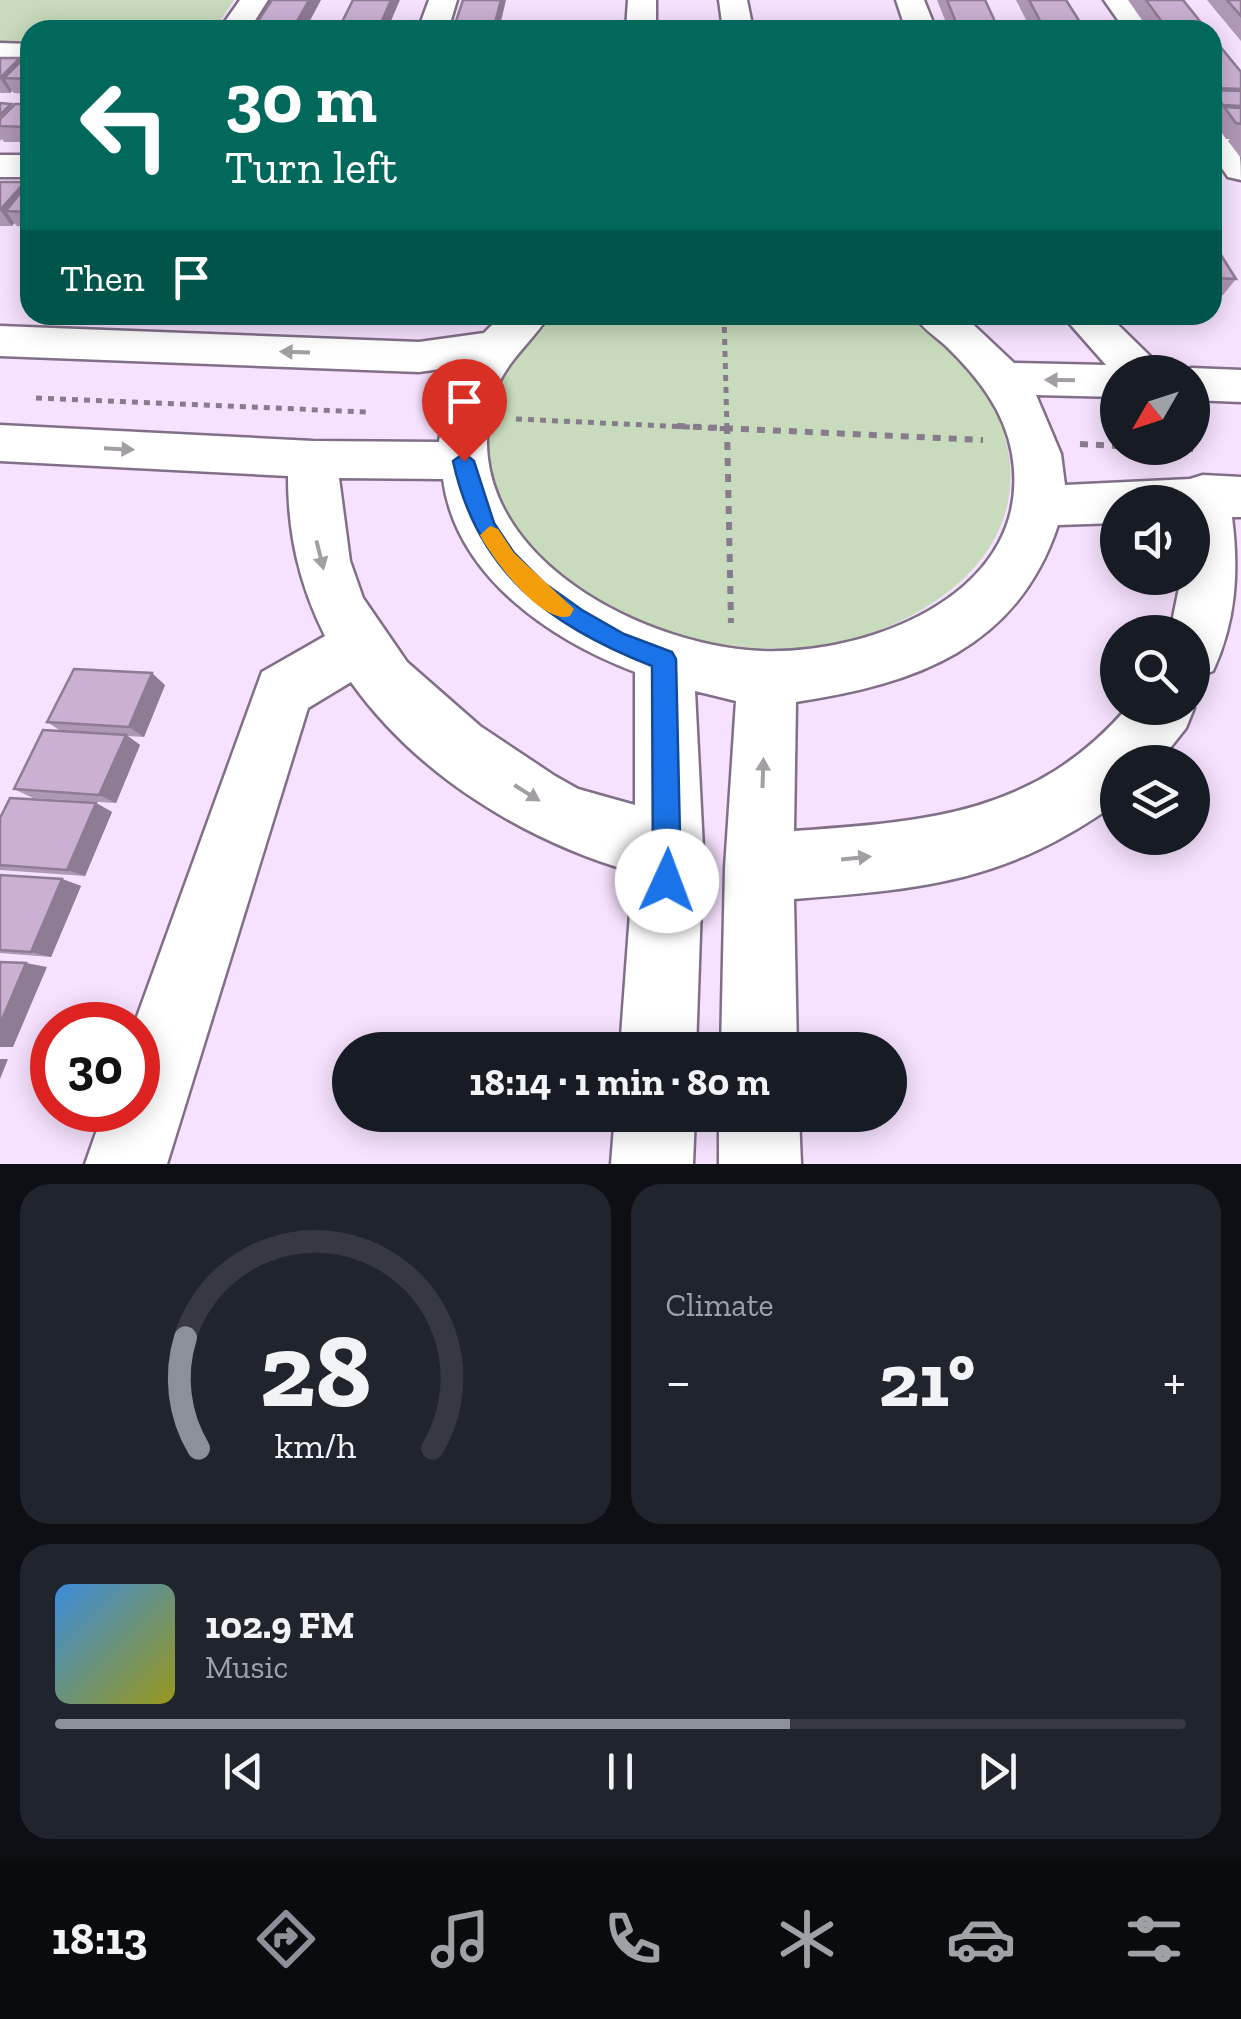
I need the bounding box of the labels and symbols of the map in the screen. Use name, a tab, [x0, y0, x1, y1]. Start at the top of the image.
one-way arrow	[279, 344, 311, 360]
north arrow	[1100, 355, 1210, 465]
pin	[422, 359, 507, 462]
one-way arrow	[1044, 372, 1076, 388]
one-way arrow	[104, 441, 136, 457]
one-way arrow	[313, 540, 328, 571]
one-way arrow	[755, 757, 771, 789]
one-way arrow	[513, 784, 541, 802]
position arrow	[615, 829, 719, 933]
one-way arrow	[841, 850, 873, 866]
speed limit sign: 30	[30, 1002, 160, 1132]

